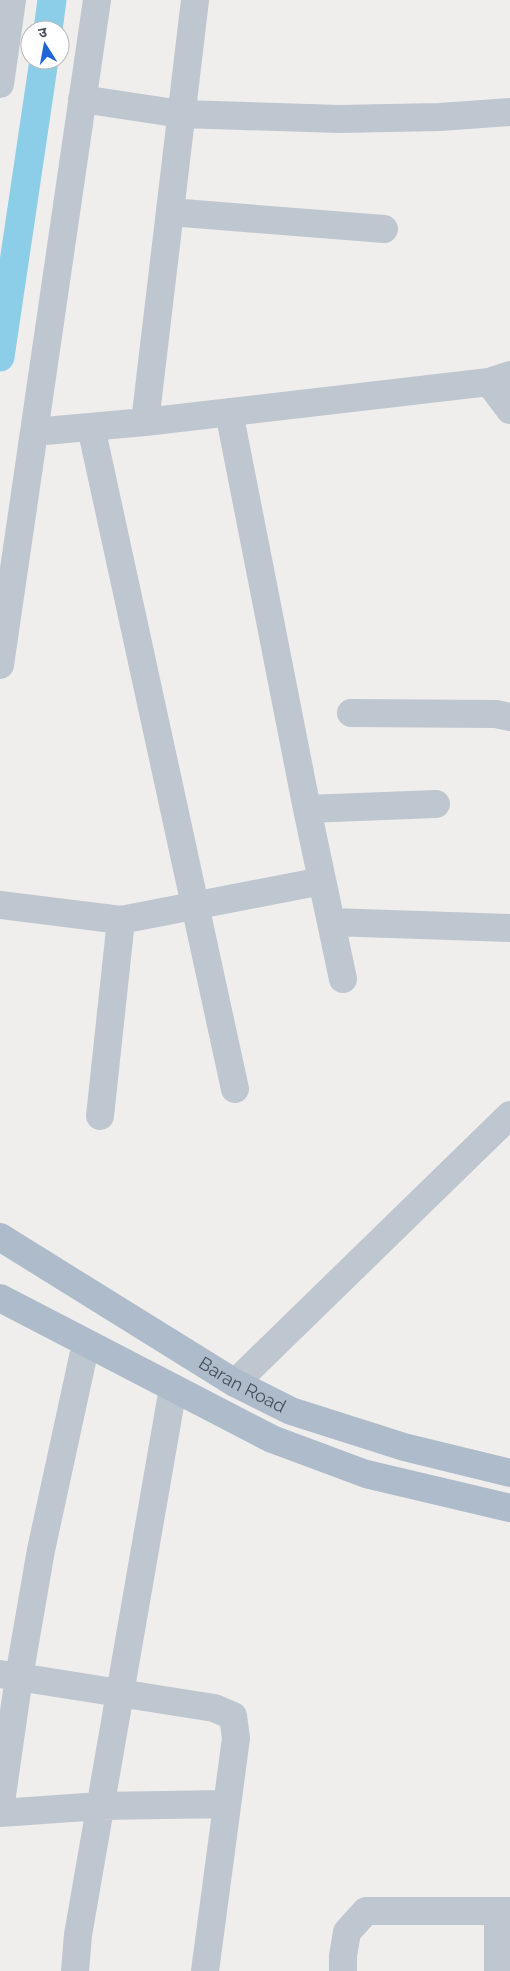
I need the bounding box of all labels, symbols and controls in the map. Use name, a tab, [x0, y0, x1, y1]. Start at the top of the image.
north arrow	[20, 20, 70, 70]
text: उ	[37, 23, 49, 41]
street label: Baran Road	[195, 1352, 290, 1417]

